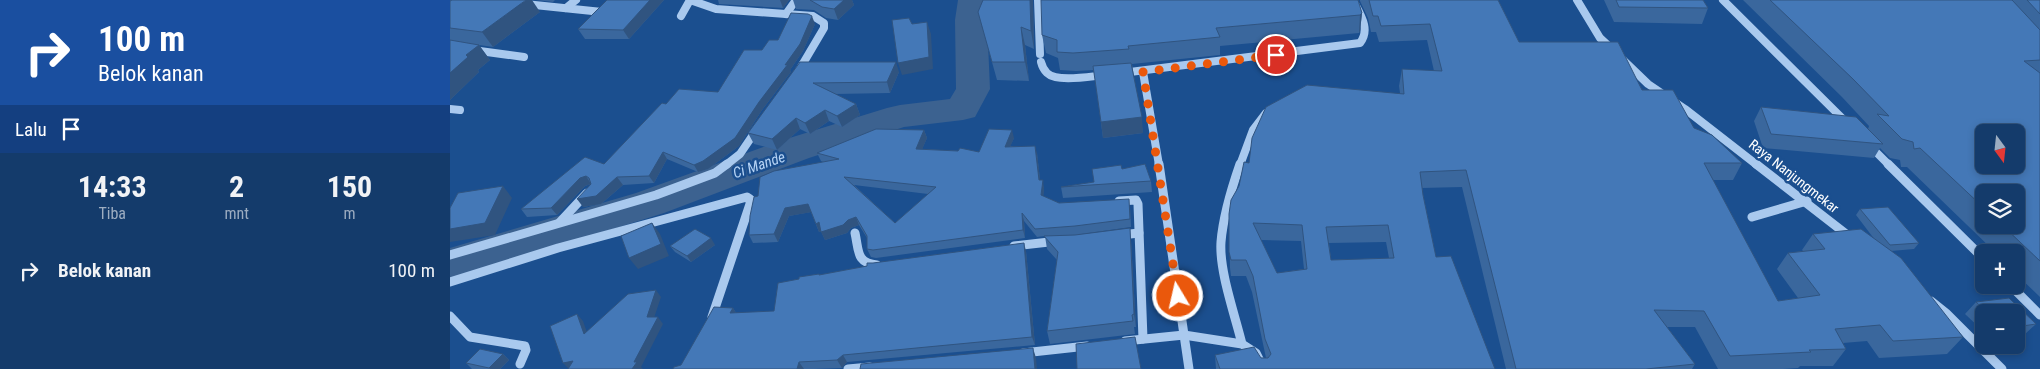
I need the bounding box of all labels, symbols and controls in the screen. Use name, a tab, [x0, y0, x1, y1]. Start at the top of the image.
text: 100 m	[98, 19, 185, 60]
icon: right	[15, 20, 80, 85]
pin	[1255, 34, 1297, 76]
icon: arrive	[1262, 41, 1290, 69]
text: Belok kanan	[98, 61, 204, 86]
icon: arrive	[57, 115, 85, 143]
text: Lalu	[15, 118, 47, 141]
north arrow	[1975, 124, 2025, 174]
map controls	[1975, 124, 2025, 354]
street label: Raya Nanjungmekar	[1746, 136, 1842, 216]
water label: Ci Mande	[731, 148, 788, 182]
text: 14:33	[78, 169, 147, 204]
text: 2	[229, 169, 244, 204]
text: 150	[327, 169, 372, 204]
button: layers	[1975, 184, 2025, 234]
text: Tiba	[98, 204, 126, 223]
text: mnt	[224, 204, 249, 223]
text: m	[343, 204, 356, 223]
button: +	[1975, 244, 2025, 294]
icon: right	[15, 257, 43, 285]
text: Belok kanan	[58, 259, 151, 282]
text: 100 m	[388, 259, 435, 282]
position arrow	[1151, 269, 1203, 321]
button: −	[1975, 304, 2025, 354]

